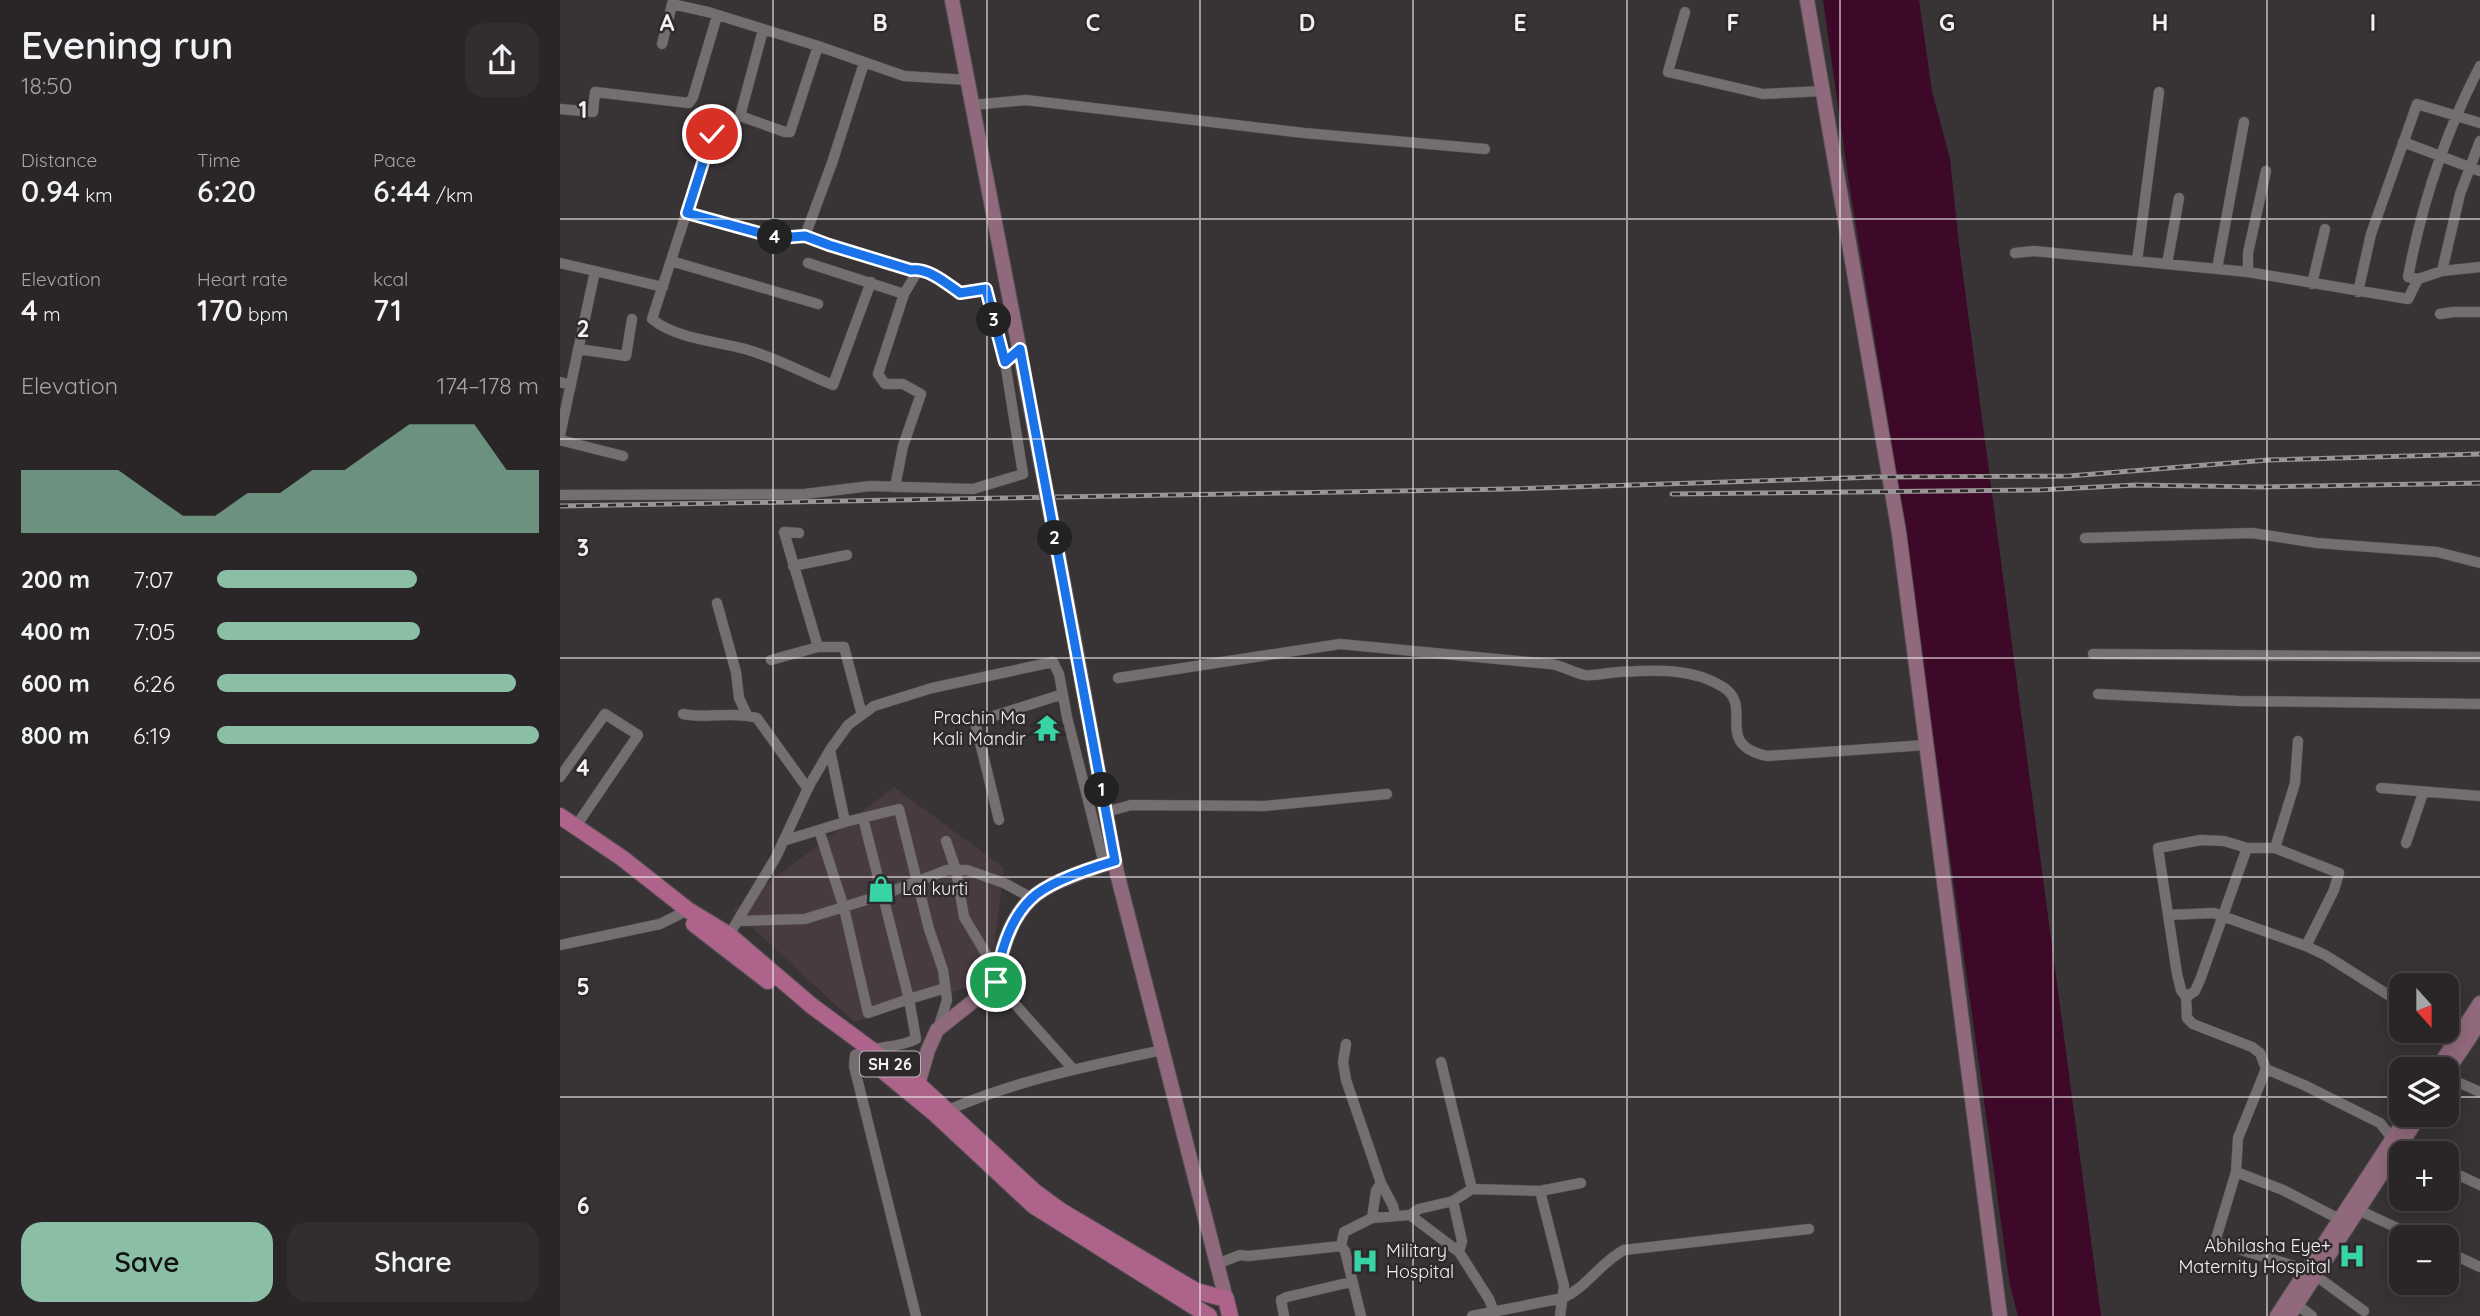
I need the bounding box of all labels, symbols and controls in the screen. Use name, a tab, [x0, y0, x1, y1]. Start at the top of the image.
text: A	[660, 8, 675, 37]
text: B	[872, 8, 888, 37]
text: C	[1086, 8, 1100, 37]
text: D	[1299, 8, 1315, 37]
text: E	[1513, 8, 1527, 37]
text: F	[1727, 8, 1739, 37]
text: G	[1939, 8, 1955, 37]
text: H	[2152, 8, 2168, 37]
text: I	[2370, 8, 2376, 37]
text: Evening run	[21, 21, 234, 69]
button: share	[465, 23, 539, 97]
text: 18:50	[21, 71, 72, 100]
text: 1	[579, 95, 587, 124]
pin	[682, 104, 742, 164]
icon: check	[693, 115, 731, 153]
text: Distance	[21, 148, 97, 172]
text: Time	[197, 148, 241, 172]
text: Pace	[373, 148, 416, 172]
text: 0.94	[21, 172, 80, 210]
text: 6:20	[197, 172, 256, 210]
text: 6:44	[373, 172, 431, 210]
text: km	[80, 183, 113, 207]
text: /km	[431, 183, 473, 207]
pin: 4	[758, 219, 792, 254]
text: 4	[769, 224, 780, 248]
text: Elevation	[21, 267, 101, 291]
text: Heart rate	[197, 267, 288, 291]
text: kcal	[373, 267, 408, 291]
text: 4	[21, 291, 38, 329]
text: 170	[197, 291, 243, 329]
text: 71	[373, 291, 402, 329]
text: m	[38, 302, 61, 326]
text: bpm	[243, 302, 288, 326]
pin: 3	[976, 302, 1012, 338]
text: 3	[988, 307, 999, 331]
text: 2	[576, 314, 590, 343]
text: Elevation	[21, 371, 118, 400]
text: 174–178 m	[437, 371, 539, 400]
pin: 2	[1037, 520, 1072, 556]
text: 2	[1049, 525, 1060, 549]
text: 3	[577, 533, 589, 562]
text: 200 m	[21, 565, 90, 594]
text: 7:07	[133, 565, 173, 594]
text: 400 m	[21, 617, 90, 646]
text: 7:05	[133, 617, 175, 646]
text: 600 m	[21, 669, 90, 698]
text: 6:26	[133, 669, 175, 698]
place label: Prachin Ma Kali Mandir	[932, 706, 1026, 750]
temple icon: Prachin Ma Kali Mandir	[1032, 713, 1062, 743]
text: 800 m	[21, 721, 90, 750]
text: 6:19	[133, 721, 171, 750]
text: 4	[576, 753, 590, 782]
pin: 1	[1084, 772, 1120, 808]
text: 1	[1098, 777, 1105, 801]
shop icon: Lal kurti	[866, 874, 896, 904]
place label: Lal kurti	[902, 877, 968, 900]
pin	[966, 952, 1026, 1012]
icon: arrive	[977, 963, 1015, 1001]
text: 5	[576, 972, 590, 1001]
north arrow	[2389, 973, 2459, 1043]
map controls	[2389, 973, 2459, 1295]
road number: SH 26	[860, 1052, 920, 1076]
button: layers	[2389, 1057, 2459, 1127]
button: +	[2389, 1141, 2459, 1211]
text: 6	[577, 1191, 589, 1220]
button: Save	[21, 1222, 273, 1302]
button: Share	[287, 1222, 539, 1302]
button: −	[2389, 1225, 2459, 1295]
place label: Abhilasha Eye+ Maternity Hospital	[2178, 1234, 2331, 1278]
place label: Military Hospital	[1386, 1239, 1454, 1283]
hospital icon: Abhilasha Eye+ Maternity Hospital	[2337, 1241, 2367, 1271]
hospital icon: Military Hospital	[1350, 1246, 1380, 1276]

